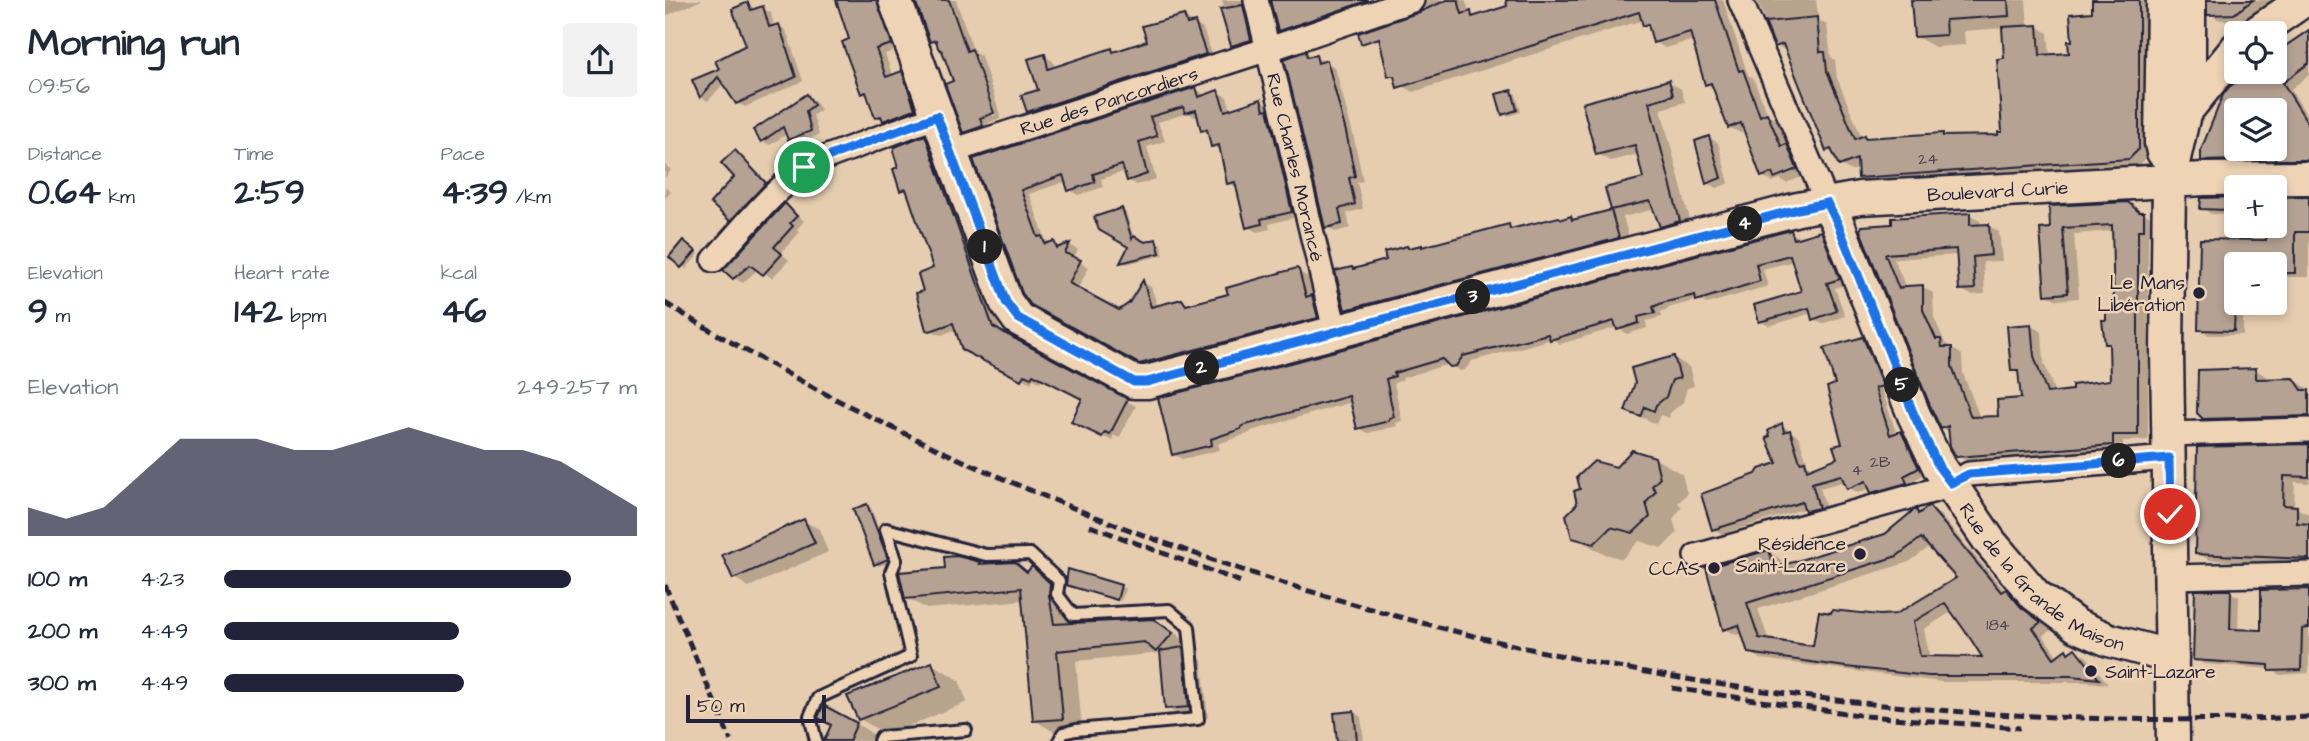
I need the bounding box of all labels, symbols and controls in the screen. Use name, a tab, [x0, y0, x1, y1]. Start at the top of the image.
text: Morning run	[28, 18, 240, 70]
map controls	[2224, 21, 2287, 315]
button: locate	[2224, 21, 2287, 84]
button: share	[563, 23, 637, 97]
street label: Rue des Pancordiers	[1017, 61, 1202, 143]
text: 09:56	[28, 70, 90, 102]
street label: Rue Charles Morancé	[1259, 71, 1330, 265]
button: layers	[2224, 98, 2287, 161]
pin	[774, 137, 834, 197]
text: Distance	[28, 141, 102, 168]
text: Time	[234, 141, 274, 168]
text: Pace	[441, 141, 485, 168]
icon: arrive	[785, 148, 823, 186]
house number: 24	[1918, 148, 1938, 170]
text: 0.64	[28, 168, 101, 217]
text: 2:59	[234, 168, 305, 217]
text: 4:39	[441, 168, 508, 217]
street label: Boulevard Curie	[1926, 175, 2069, 209]
button: +	[2224, 175, 2287, 238]
text: km	[101, 184, 135, 211]
text: /km	[508, 184, 551, 211]
pin: 4	[1727, 206, 1763, 242]
text: 4	[1738, 210, 1751, 237]
pin: 1	[967, 230, 1003, 264]
text: 1	[983, 233, 986, 260]
button: −	[2224, 252, 2287, 315]
text: Elevation	[28, 260, 103, 287]
text: Heart rate	[234, 260, 330, 287]
text: kcal	[441, 260, 477, 287]
place label: Le Mans Libération	[2097, 270, 2185, 319]
pin: 3	[1455, 280, 1491, 314]
text: 3	[1468, 283, 1477, 310]
marker: Le Mans Libération	[2191, 285, 2207, 301]
text: 9	[28, 287, 48, 336]
text: 142	[234, 287, 283, 336]
text: 46	[441, 287, 486, 336]
text: m	[48, 303, 70, 330]
text: bpm	[283, 303, 326, 330]
pin: 2	[1185, 350, 1219, 386]
text: 2	[1196, 354, 1207, 381]
pin: 5	[1885, 368, 1919, 402]
text: Elevation	[28, 371, 119, 403]
text: 249–257 m	[517, 371, 637, 403]
text: 5	[1895, 371, 1908, 398]
pin: 6	[2101, 444, 2137, 478]
text: 6	[2113, 447, 2124, 474]
house number: 2B	[1870, 451, 1891, 473]
house number: 4	[1852, 459, 1863, 481]
pin	[2140, 484, 2200, 544]
icon: check	[2151, 495, 2189, 533]
street label: Rue de la Grande Maison	[1952, 498, 2127, 659]
place label: Résidence Saint-Lazare	[1736, 531, 1846, 580]
marker: Résidence Saint-Lazare	[1852, 546, 1868, 562]
place label: CCAS	[1649, 556, 1700, 583]
marker: CCAS	[1706, 560, 1722, 576]
text: 100 m	[28, 563, 87, 595]
text: 4:23	[140, 563, 184, 595]
house number: 184	[1986, 614, 2010, 636]
text: 200 m	[28, 615, 97, 647]
text: 4:49	[140, 615, 188, 647]
place label: Saint-Lazare	[2105, 659, 2216, 686]
marker: Saint-Lazare	[2083, 663, 2099, 679]
text: 300 m	[28, 667, 96, 699]
text: 4:49	[140, 667, 188, 699]
scale bar	[686, 692, 826, 724]
text: 50 m	[697, 693, 745, 720]

